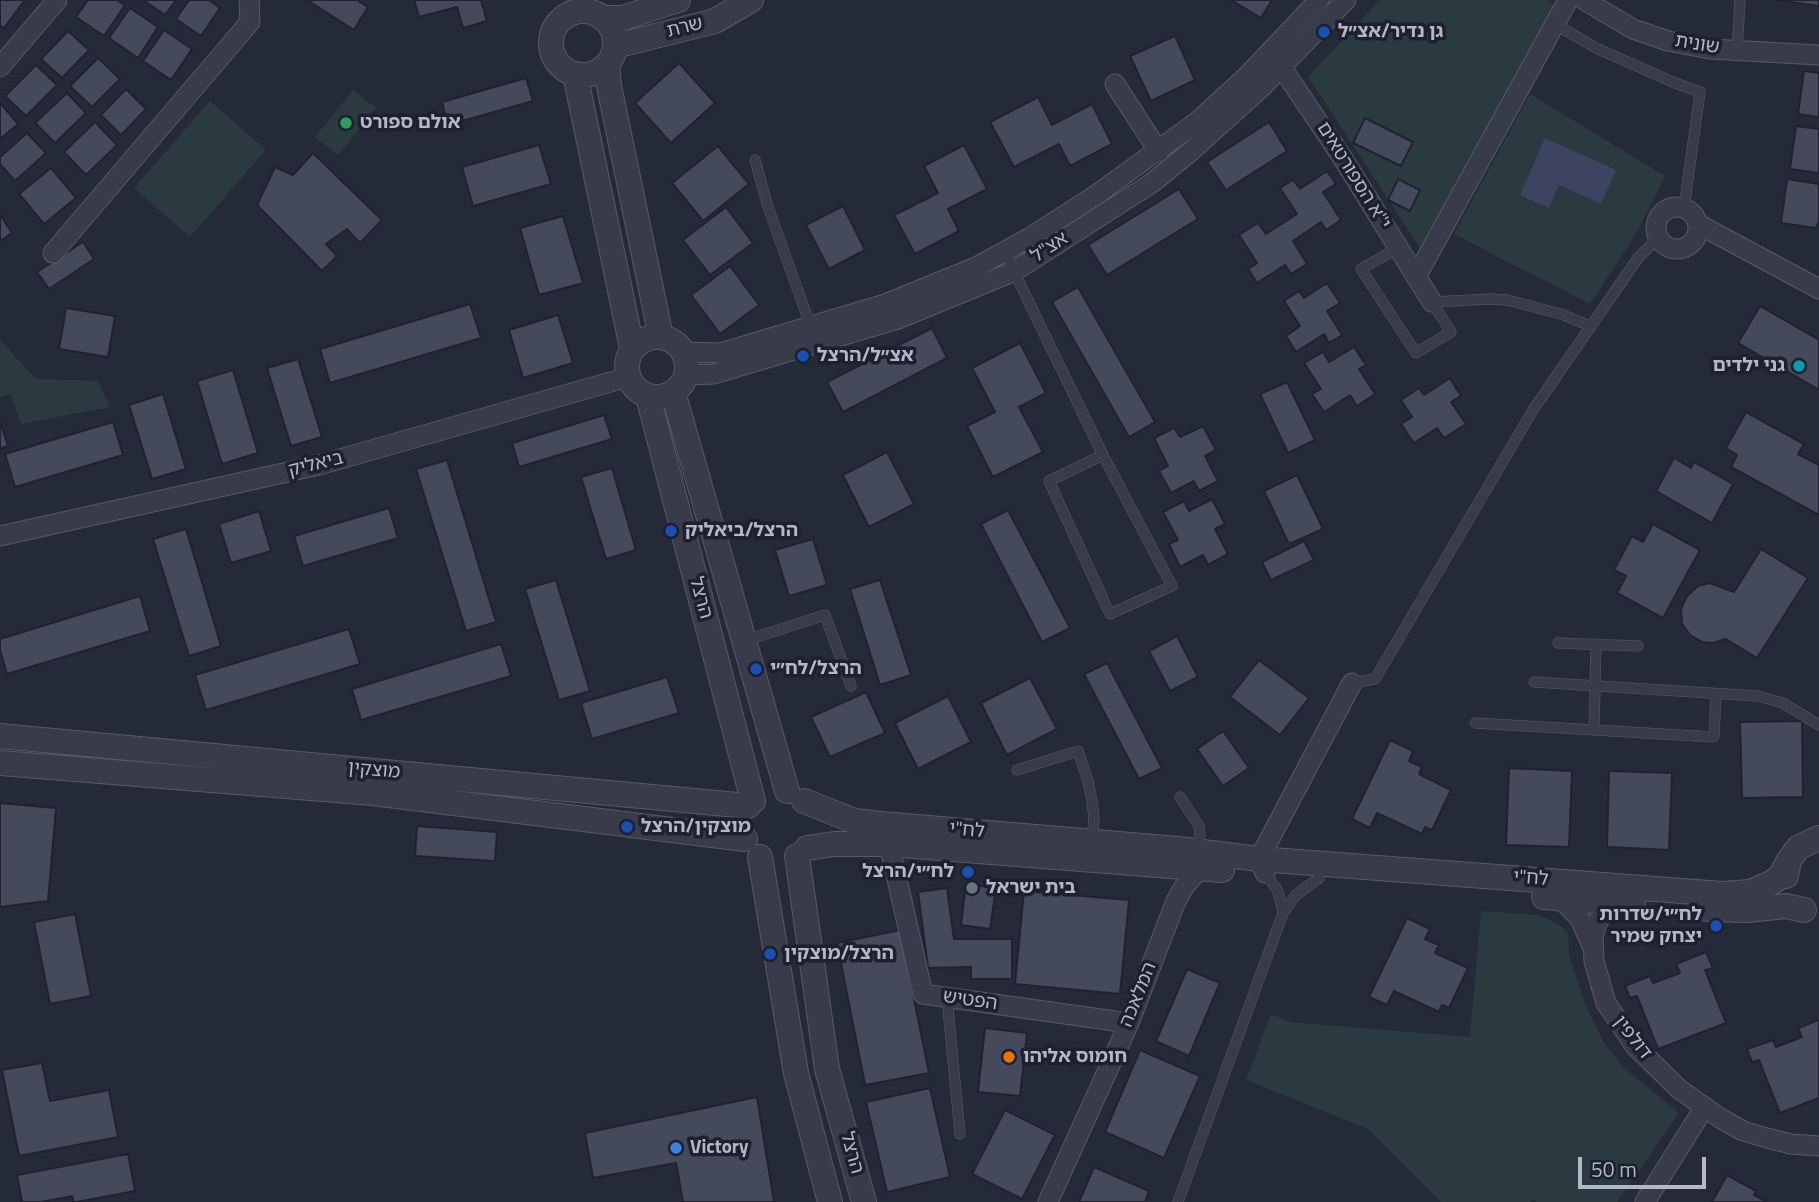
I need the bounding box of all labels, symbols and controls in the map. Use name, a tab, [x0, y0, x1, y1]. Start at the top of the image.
street label: שרת	[665, 13, 705, 43]
place label: גן נדיר/אצ״ל	[1338, 21, 1443, 43]
marker: גן נדיר/אצ״ל	[1316, 24, 1332, 40]
street label: שונית	[1673, 30, 1721, 60]
place label: אולם ספורט	[360, 112, 461, 134]
marker: אולם ספורט	[338, 115, 354, 131]
street label: י''א הספורטאים	[1311, 118, 1395, 234]
street label: אצ"ל	[1027, 228, 1073, 268]
place label: אצ״ל/הרצל	[817, 345, 914, 367]
marker: אצ״ל/הרצל	[795, 348, 811, 364]
place label: גני ילדים	[1713, 355, 1785, 377]
marker: גני ילדים	[1791, 358, 1807, 374]
street label: ביאליק	[286, 447, 346, 483]
place label: הרצל/ביאליק	[685, 520, 798, 542]
marker: הרצל/ביאליק	[663, 523, 679, 539]
street label: הרצל	[684, 575, 716, 621]
place label: הרצל/לח״י	[770, 658, 862, 680]
marker: הרצל/לח״י	[748, 661, 764, 677]
street label: מוצקין	[347, 757, 401, 785]
place label: מוצקין/הרצל	[641, 816, 751, 838]
street label: לח"י	[948, 818, 986, 844]
marker: מוצקין/הרצל	[619, 819, 635, 835]
place label: לח״י/הרצל	[862, 861, 954, 883]
marker: לח״י/הרצל	[960, 864, 976, 880]
street label: לח"י	[1513, 866, 1549, 892]
place label: בית ישראל	[986, 877, 1076, 899]
marker: בית ישראל	[964, 880, 980, 896]
place label: לח״י/שדרות יצחק שמיר	[1599, 904, 1702, 948]
marker: לח״י/שדרות יצחק שמיר	[1708, 918, 1724, 934]
place label: הרצל/מוצקין	[784, 943, 894, 965]
marker: הרצל/מוצקין	[762, 946, 778, 962]
street label: המלאכה	[1116, 959, 1162, 1031]
street label: הפטיש	[941, 986, 999, 1016]
street label: דולפין	[1608, 1012, 1656, 1064]
place label: חומוס אליהו	[1023, 1046, 1127, 1068]
marker: חומוס אליהו	[1001, 1049, 1017, 1065]
street label: הרצל	[835, 1130, 867, 1176]
place label: Victory	[690, 1137, 748, 1159]
marker: Victory	[668, 1140, 684, 1156]
scale bar	[1581, 1142, 1709, 1186]
text: 50 m	[1591, 1153, 1637, 1185]

